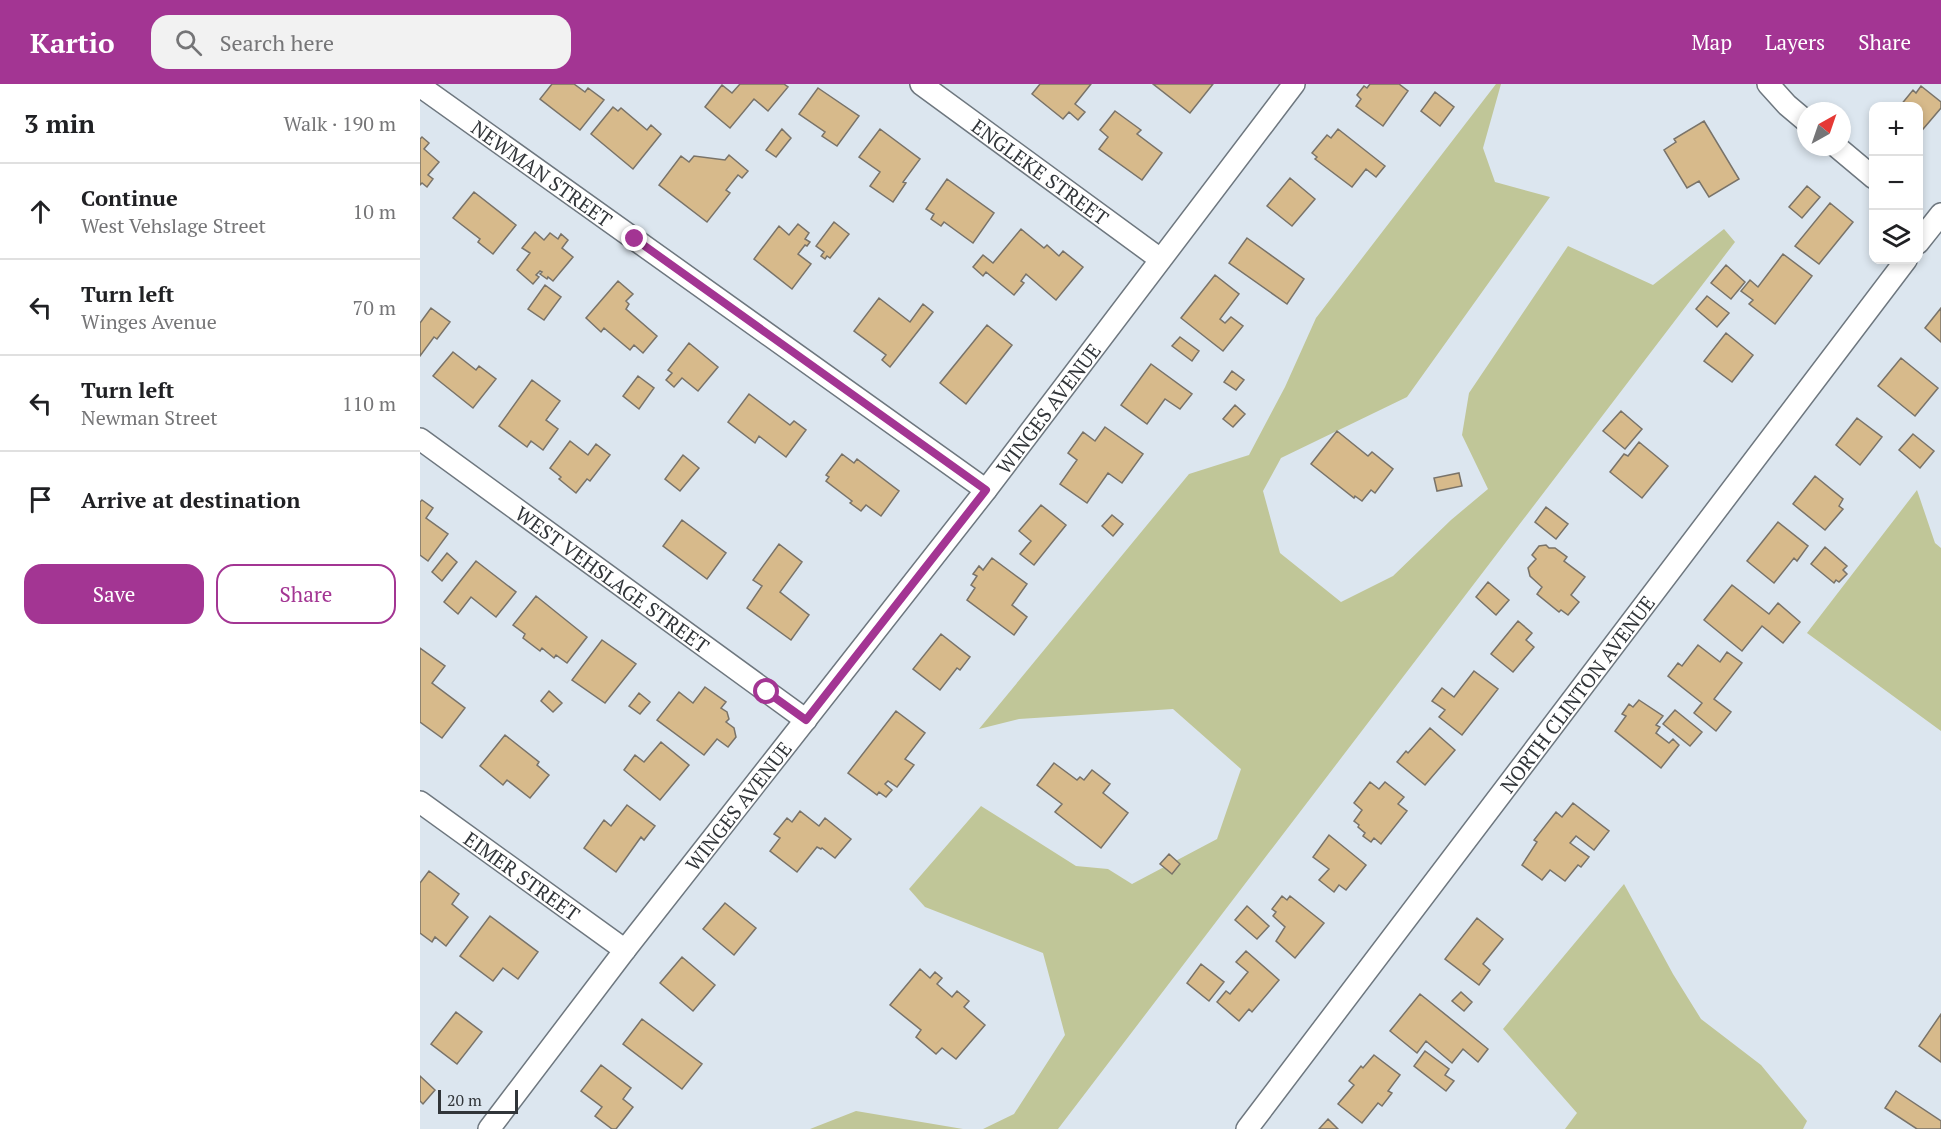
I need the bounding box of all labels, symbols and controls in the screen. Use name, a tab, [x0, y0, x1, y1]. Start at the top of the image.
search box	[151, 15, 571, 69]
text: Kartio	[30, 24, 115, 61]
icon: search	[172, 26, 205, 59]
text: Search here	[220, 28, 334, 57]
text: Map	[1691, 28, 1732, 56]
text: Layers	[1765, 28, 1825, 56]
text: Share	[1858, 28, 1911, 56]
north arrow	[1797, 102, 1851, 156]
map controls	[1869, 102, 1923, 264]
button: +	[1869, 102, 1923, 156]
text: 3 min	[24, 106, 95, 140]
text: Walk · 190 m	[284, 110, 396, 137]
street label: ENGLEKE STREET	[966, 112, 1114, 231]
street label: NEWMAN STREET	[466, 114, 618, 233]
button: −	[1869, 156, 1923, 210]
text: Continue	[81, 183, 178, 212]
icon: ahead	[24, 195, 57, 228]
text: 10 m	[353, 198, 396, 225]
button: layers	[1869, 210, 1923, 264]
text: West Vehslage Street	[81, 212, 266, 239]
route end	[621, 225, 647, 251]
text: Turn left	[81, 279, 174, 308]
icon: left	[24, 291, 57, 324]
text: 70 m	[353, 294, 396, 321]
text: Winges Avenue	[81, 308, 217, 335]
street label: WINGES AVENUE	[990, 337, 1106, 479]
text: Turn left	[81, 375, 174, 404]
icon: left	[24, 387, 57, 420]
text: 110 m	[342, 390, 396, 417]
text: Newman Street	[81, 404, 218, 431]
icon: arrive	[24, 483, 57, 516]
text: Arrive at destination	[81, 485, 300, 514]
street label: WEST VEHSLAGE STREET	[510, 499, 715, 659]
button: Save	[24, 564, 204, 624]
button: Share	[216, 564, 396, 624]
street label: NORTH CLINTON AVENUE	[1493, 590, 1661, 798]
route start	[753, 678, 779, 704]
street label: WINGES AVENUE	[679, 736, 797, 876]
street label: EIMER STREET	[459, 825, 586, 927]
scale bar	[438, 1087, 518, 1114]
text: 20 m	[447, 1089, 482, 1111]

